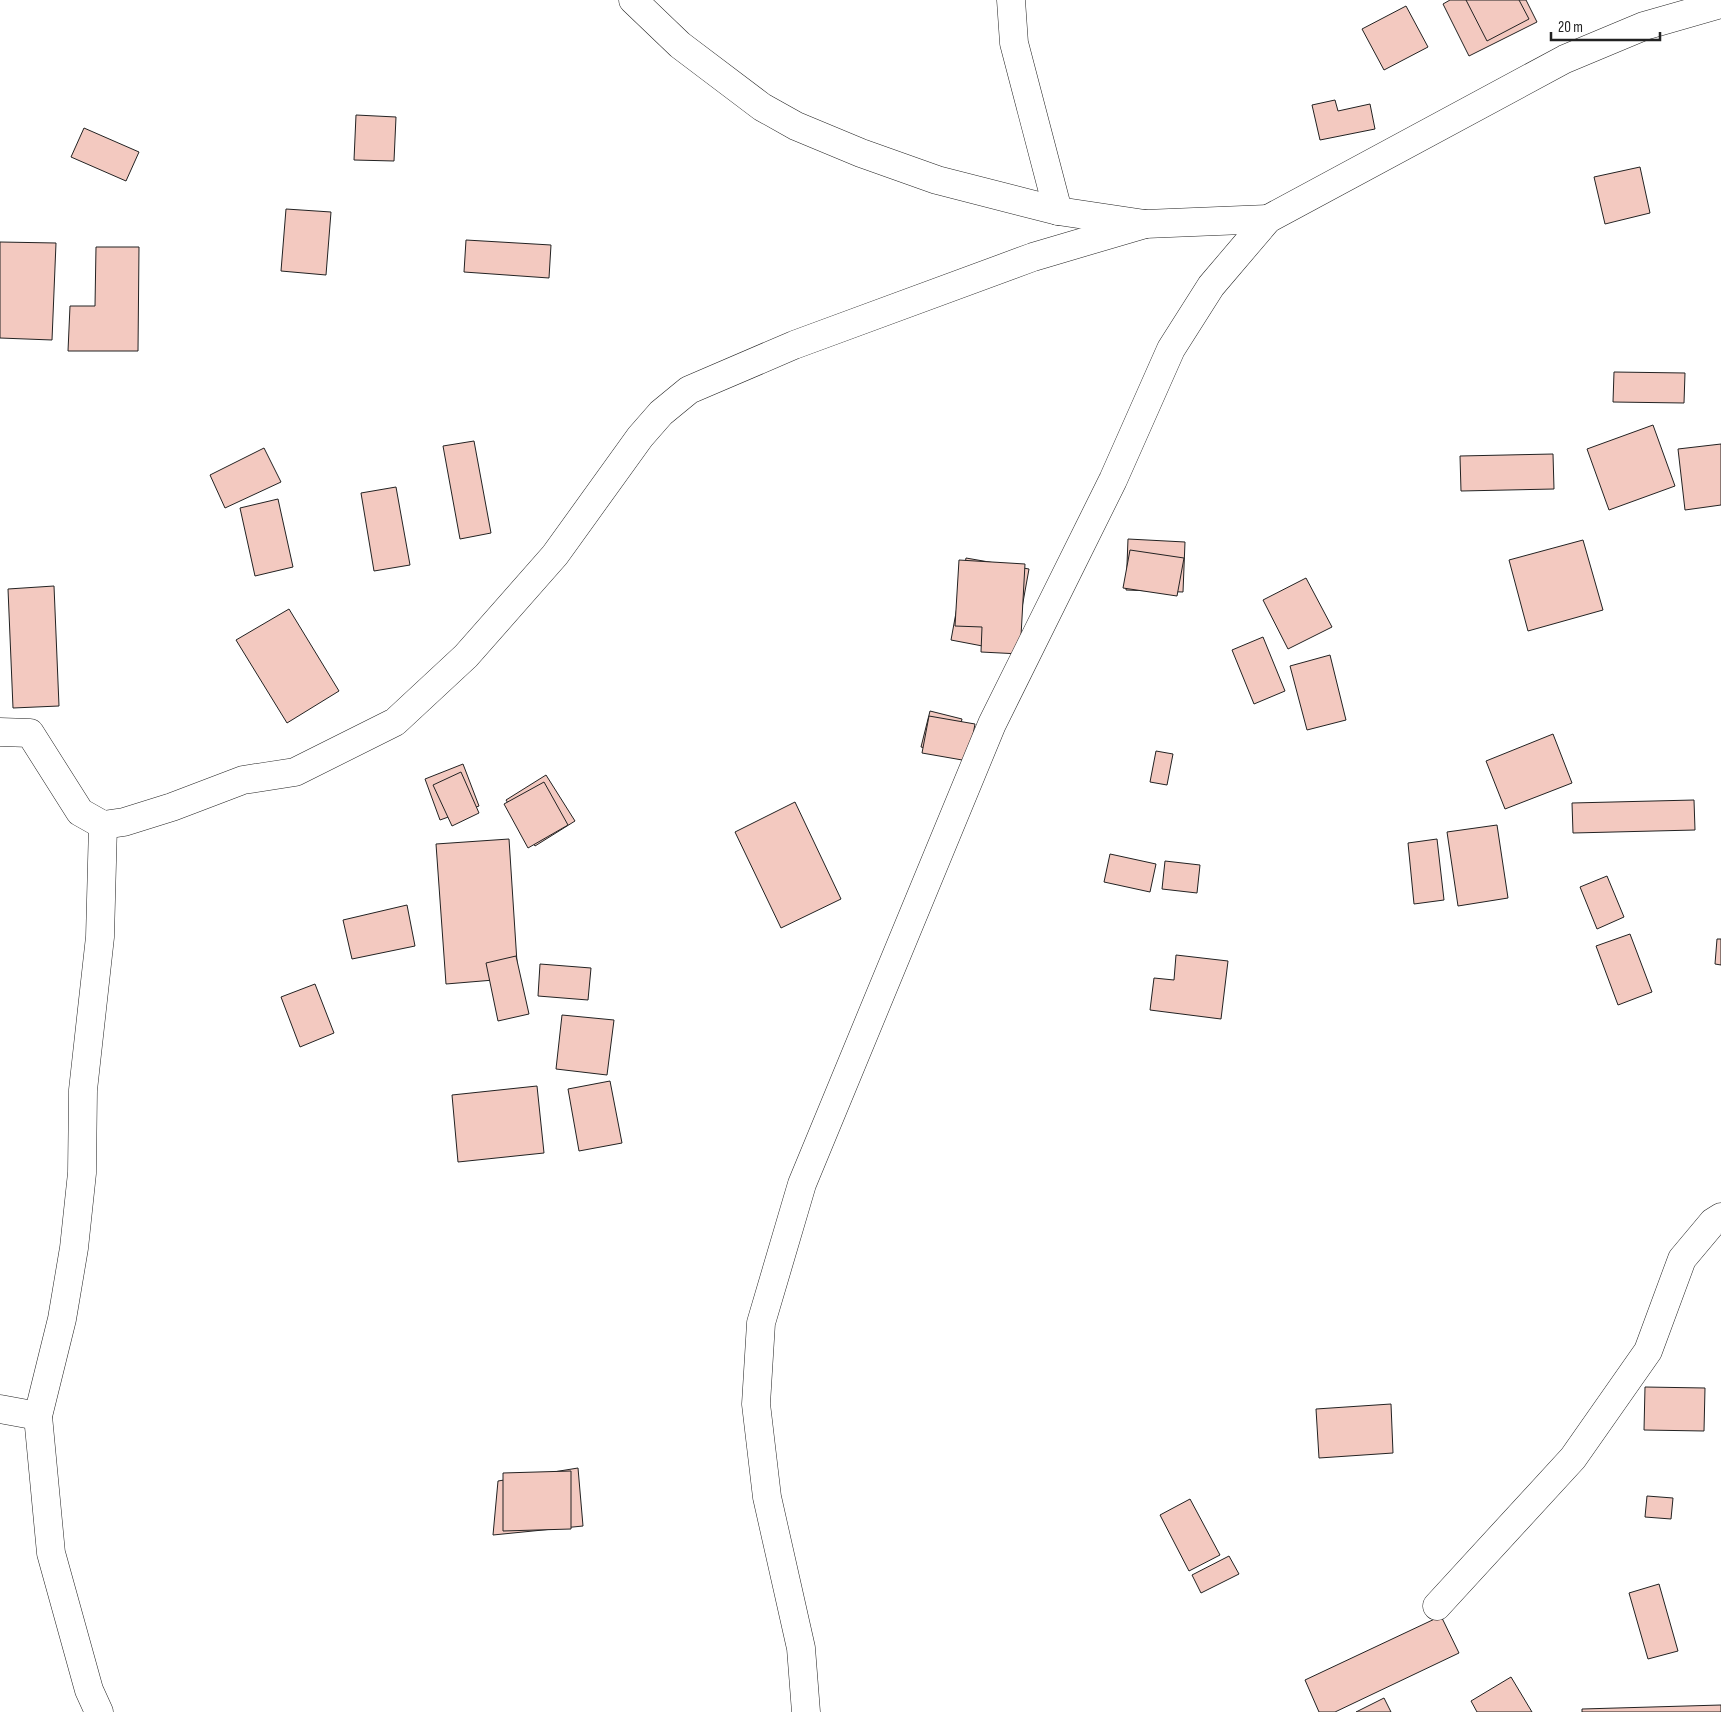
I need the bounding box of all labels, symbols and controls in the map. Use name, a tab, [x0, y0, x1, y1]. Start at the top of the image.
scale bar	[1551, 10, 1660, 42]
text: 20 m	[1558, 18, 1583, 37]

